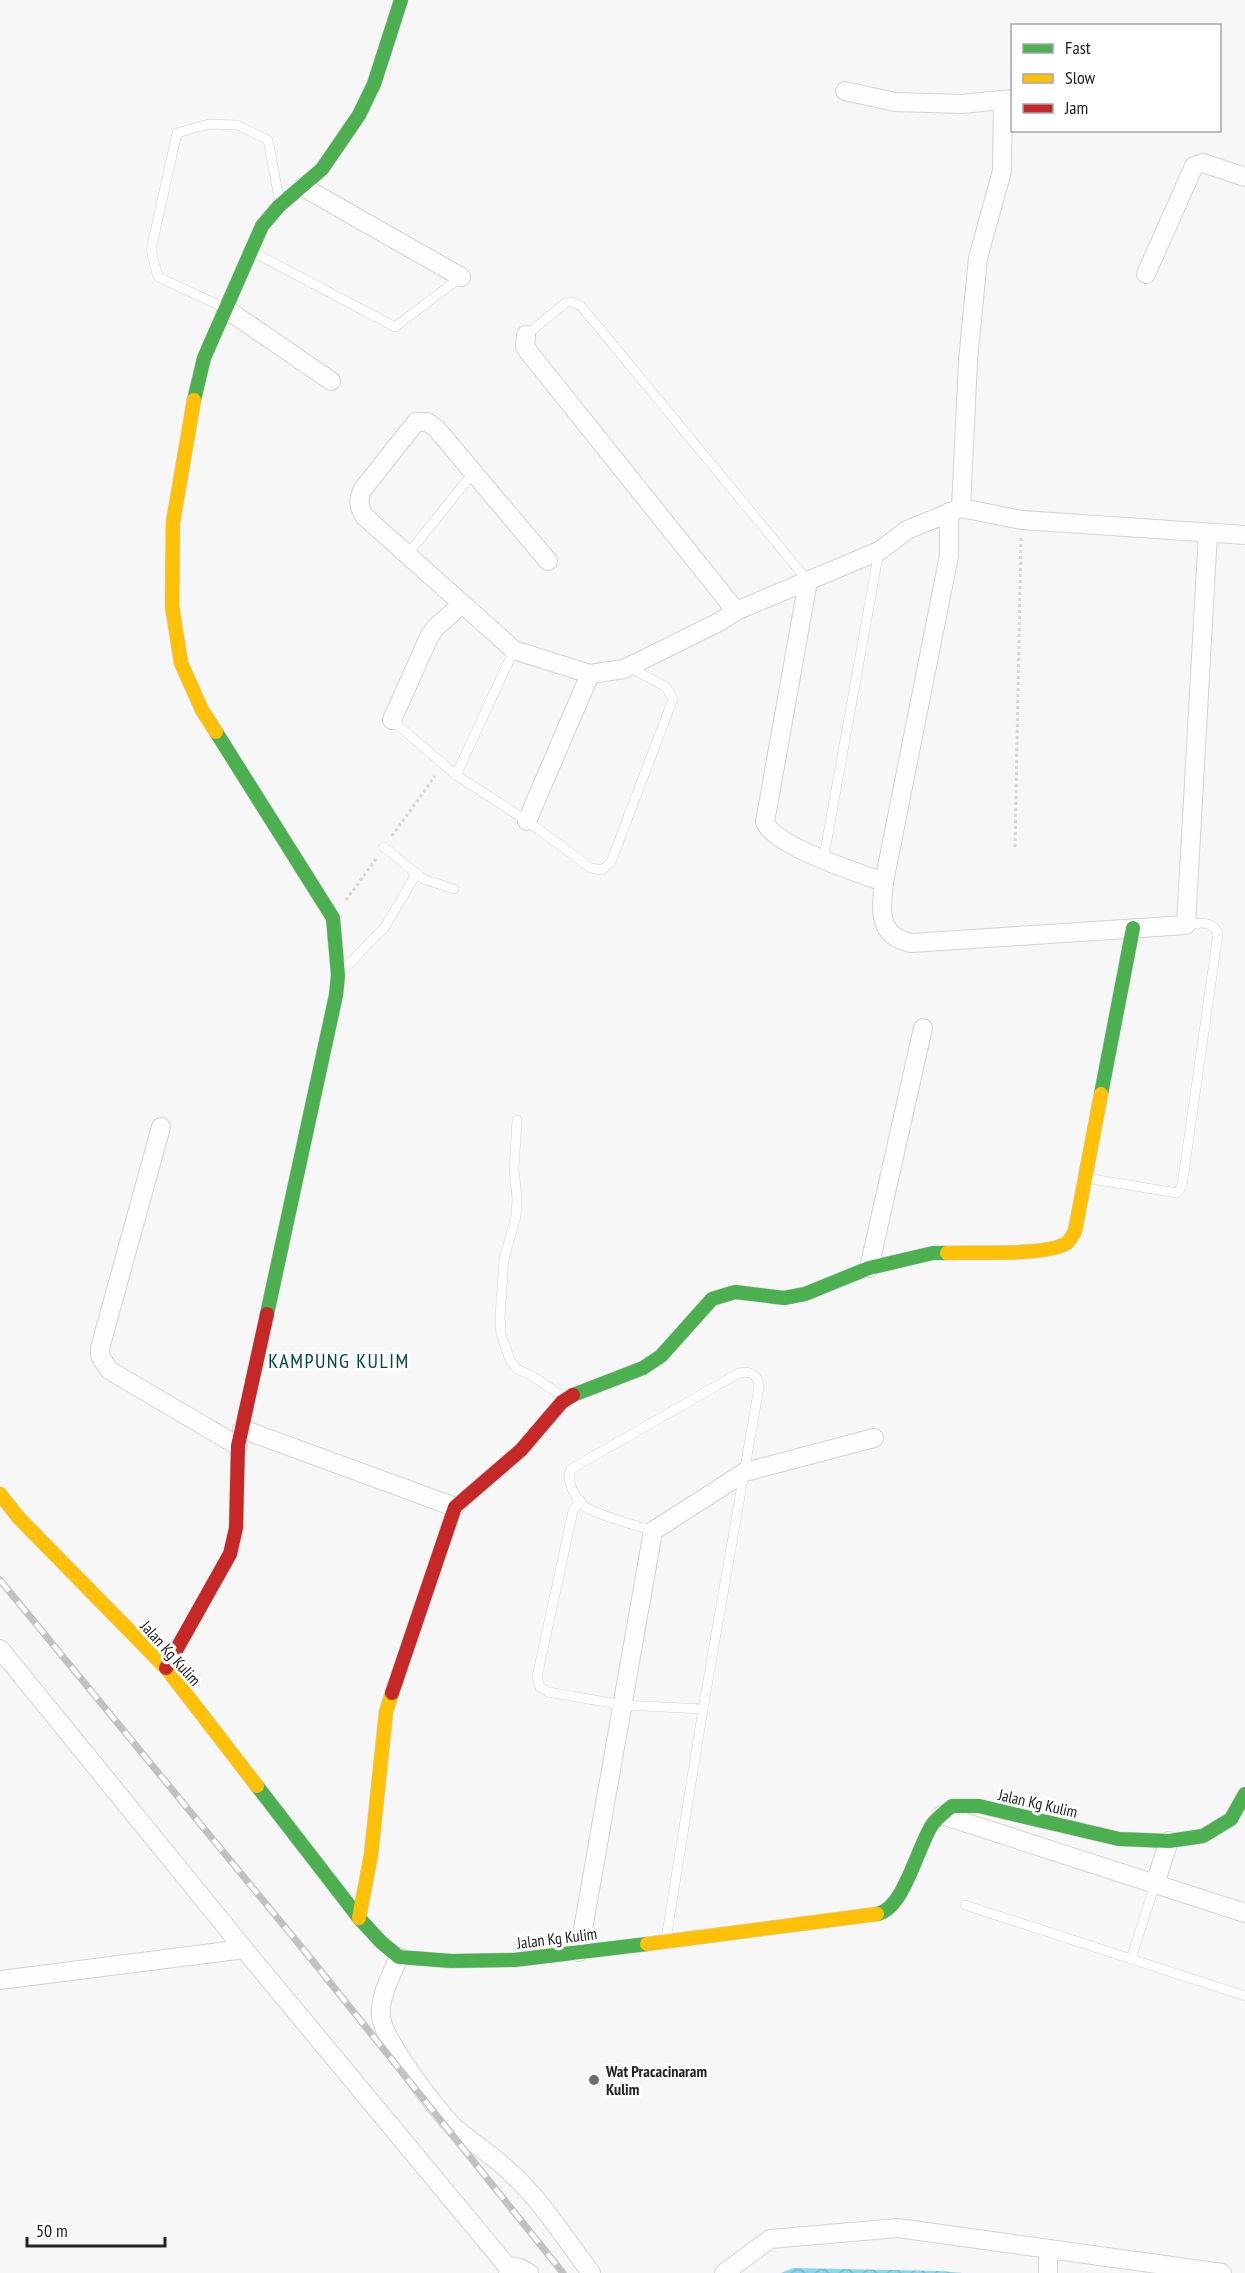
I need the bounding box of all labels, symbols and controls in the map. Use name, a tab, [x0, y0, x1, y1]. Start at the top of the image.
legend	[1011, 24, 1221, 132]
text: Fast	[1065, 36, 1091, 59]
text: Slow	[1065, 66, 1096, 89]
text: Jam	[1064, 96, 1088, 119]
district label: KAMPUNG KULIM	[268, 1348, 410, 1374]
street label: Jalan Kg Kulim	[136, 1616, 205, 1690]
street label: Jalan Kg Kulim	[996, 1784, 1079, 1822]
street label: Jalan Kg Kulim	[515, 1923, 598, 1953]
place label: Wat Pracacinaram Kulim	[605, 2061, 707, 2099]
marker: Wat Pracacinaram Kulim	[587, 2073, 601, 2087]
scale bar	[27, 2210, 165, 2248]
text: 50 m	[36, 2219, 68, 2242]

